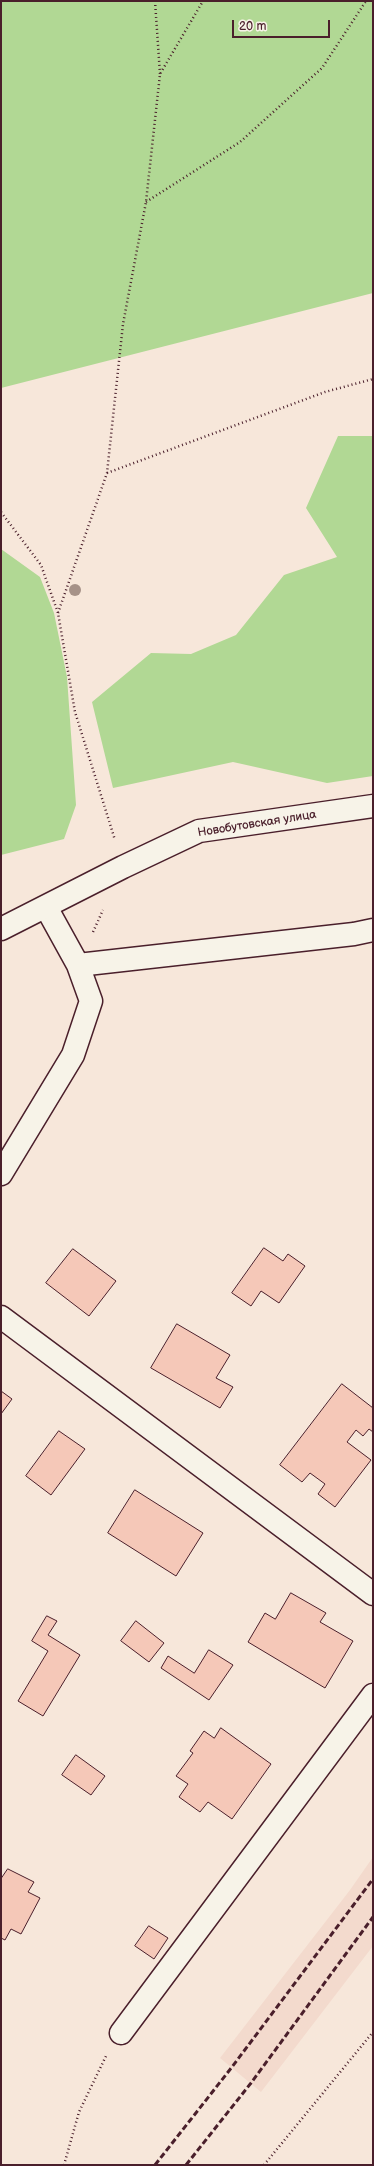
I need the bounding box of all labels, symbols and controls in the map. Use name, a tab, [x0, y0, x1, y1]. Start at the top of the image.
scale bar	[234, 12, 332, 38]
text: 20 m	[239, 19, 266, 34]
street label: Новобутовская улица	[197, 808, 317, 840]

